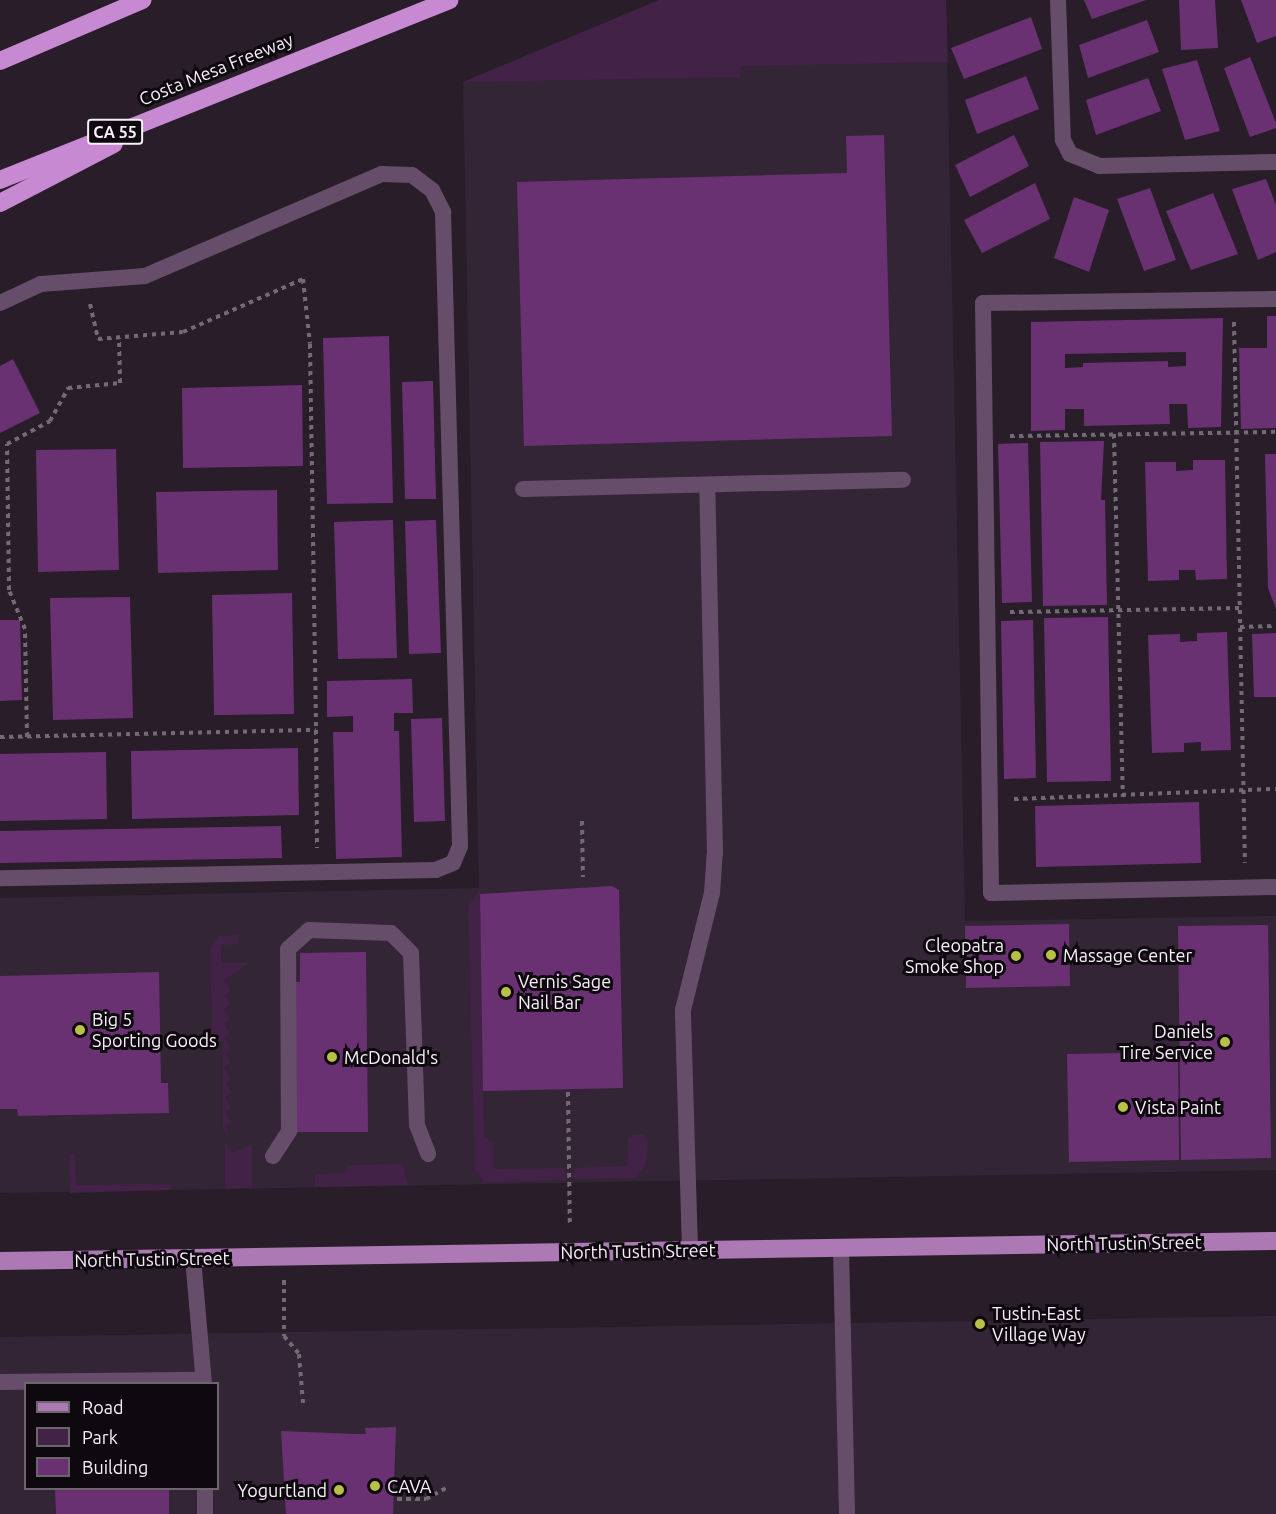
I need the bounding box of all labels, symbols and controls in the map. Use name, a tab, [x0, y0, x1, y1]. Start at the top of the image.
street label: Costa Mesa Freeway	[136, 28, 296, 110]
road number: CA 55	[86, 119, 144, 145]
place label: Cleopatra Smoke Shop	[905, 935, 1004, 978]
place label: Massage Center	[1063, 944, 1192, 966]
marker: Massage Center	[1044, 948, 1058, 962]
marker: Cleopatra Smoke Shop	[1009, 949, 1023, 963]
place label: Vernis Sage Nail Bar	[518, 971, 611, 1014]
marker: Vernis Sage Nail Bar	[499, 985, 513, 999]
place label: Big 5 Sporting Goods	[92, 1009, 217, 1052]
place label: Daniels Tire Service	[1119, 1021, 1213, 1064]
marker: Big 5 Sporting Goods	[73, 1023, 87, 1037]
marker: Daniels Tire Service	[1218, 1035, 1232, 1049]
place label: McDonald's	[344, 1046, 438, 1068]
marker: McDonald's	[325, 1050, 339, 1064]
place label: Vista Paint	[1135, 1096, 1221, 1118]
marker: Vista Paint	[1116, 1100, 1130, 1114]
street label: North Tustin Street	[1046, 1231, 1202, 1255]
street label: North Tustin Street	[560, 1239, 716, 1263]
street label: North Tustin Street	[74, 1247, 230, 1271]
place label: Tustin-East Village Way	[992, 1303, 1086, 1346]
marker: Tustin-East Village Way	[973, 1317, 987, 1331]
legend	[24, 1382, 219, 1490]
text: Road	[82, 1397, 124, 1417]
text: Park	[82, 1427, 118, 1447]
text: Building	[82, 1457, 148, 1477]
place label: CAVA	[387, 1475, 431, 1497]
place label: Yogurtland	[238, 1479, 327, 1501]
marker: CAVA	[368, 1479, 382, 1493]
marker: Yogurtland	[332, 1483, 346, 1497]

